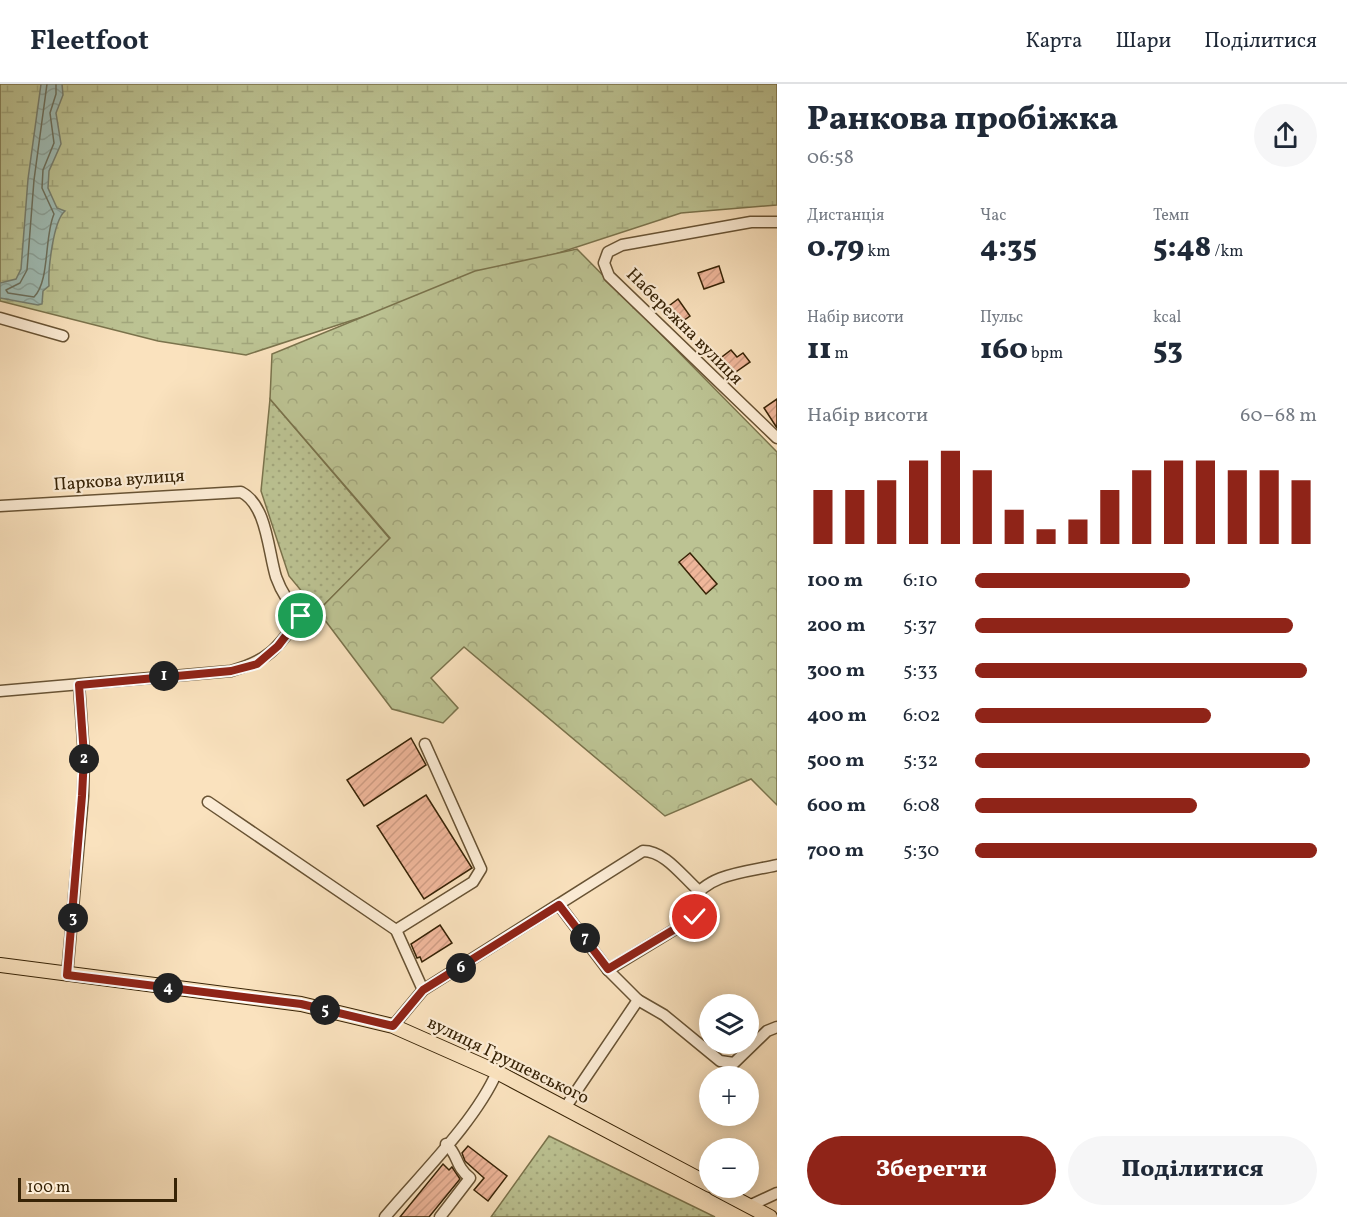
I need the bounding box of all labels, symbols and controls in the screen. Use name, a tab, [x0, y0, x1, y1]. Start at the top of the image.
text: Fleetfoot	[30, 22, 149, 61]
text: Карта	[1025, 27, 1082, 56]
text: Шари	[1115, 27, 1171, 56]
text: Поділитися	[1204, 27, 1317, 56]
text: Ранкова пробіжка	[807, 98, 1118, 144]
button: share	[1254, 104, 1317, 167]
text: 06:58	[807, 144, 854, 172]
text: Дистанція	[807, 205, 884, 227]
text: Час	[980, 205, 1006, 227]
text: Темп	[1153, 205, 1189, 227]
text: 0.79	[807, 227, 864, 269]
text: 4:35	[980, 227, 1037, 269]
text: 5:48	[1153, 227, 1211, 269]
text: km	[864, 241, 890, 263]
text: /km	[1211, 241, 1243, 263]
street label: Набережна вулиця	[620, 263, 748, 391]
text: Набір висоти	[807, 307, 904, 329]
text: Пульс	[980, 307, 1023, 329]
text: kcal	[1153, 307, 1181, 329]
text: 11	[807, 329, 831, 371]
text: 160	[980, 329, 1028, 371]
text: 53	[1153, 329, 1183, 371]
text: m	[831, 343, 849, 365]
text: bpm	[1028, 343, 1063, 365]
text: Набір висоти	[807, 402, 928, 430]
text: 60–68 m	[1240, 402, 1317, 430]
street label: Паркова вулиця	[52, 464, 186, 498]
text: 100 m	[807, 567, 863, 595]
text: 6:10	[903, 567, 938, 595]
pin	[275, 590, 326, 641]
icon: arrive	[284, 599, 317, 632]
text: 200 m	[807, 612, 865, 640]
text: 5:37	[903, 612, 937, 640]
text: 300 m	[807, 657, 865, 685]
text: 5:33	[903, 657, 938, 685]
pin: 1	[149, 661, 179, 691]
text: 1	[161, 665, 167, 687]
text: 400 m	[807, 702, 867, 730]
text: 6:02	[903, 702, 941, 730]
pin: 2	[69, 744, 99, 774]
text: 500 m	[807, 747, 865, 775]
text: 5:32	[903, 747, 938, 775]
text: 2	[80, 748, 88, 770]
text: 600 m	[807, 792, 866, 820]
text: 6:08	[903, 792, 940, 820]
text: 700 m	[807, 837, 864, 865]
text: 5:30	[903, 837, 939, 865]
pin	[669, 891, 720, 942]
icon: check	[678, 900, 711, 933]
pin: 3	[58, 903, 88, 933]
text: 3	[69, 907, 77, 929]
pin: 7	[570, 923, 600, 953]
text: 7	[581, 927, 589, 949]
pin: 6	[446, 953, 476, 983]
text: 6	[457, 957, 465, 979]
pin: 4	[153, 973, 183, 1003]
text: 4	[163, 977, 173, 999]
map controls	[699, 994, 759, 1198]
button: layers	[699, 994, 759, 1054]
pin: 5	[310, 995, 340, 1025]
text: 5	[321, 999, 329, 1021]
street label: вулиця Грушевського	[423, 1011, 593, 1111]
button: +	[699, 1066, 759, 1126]
button: Зберегти	[807, 1136, 1056, 1205]
button: Поділитися	[1068, 1136, 1317, 1205]
button: −	[699, 1138, 759, 1198]
scale bar	[18, 1175, 177, 1202]
text: 100 m	[27, 1177, 70, 1199]

